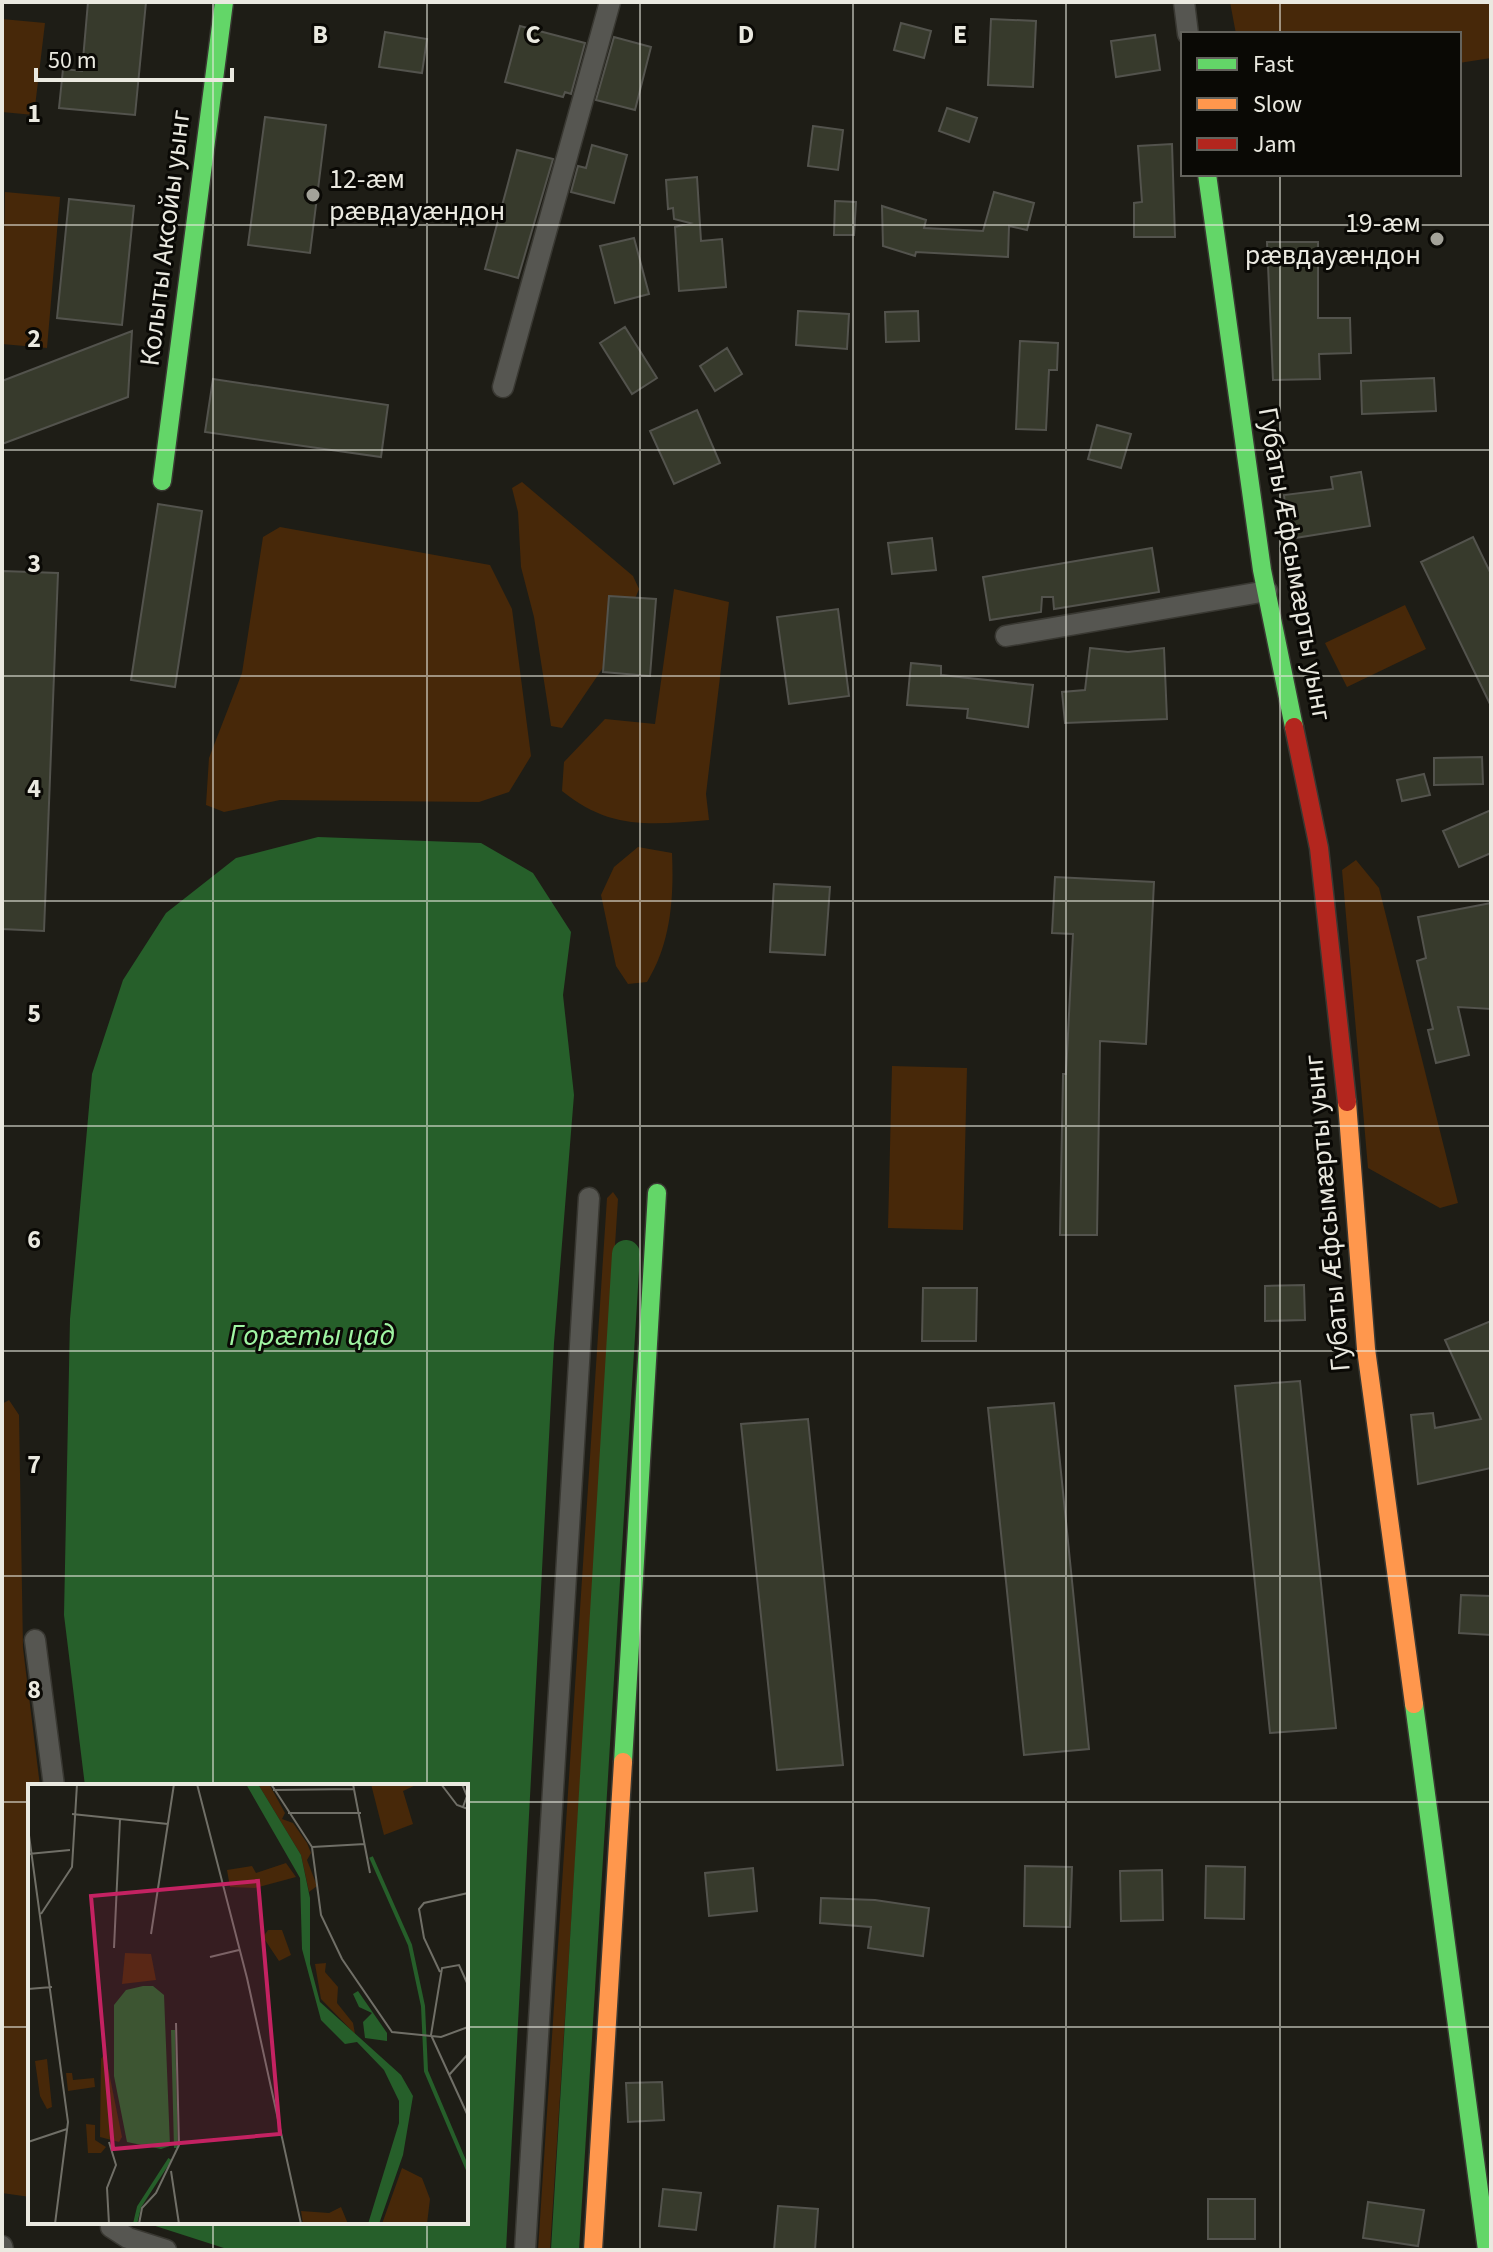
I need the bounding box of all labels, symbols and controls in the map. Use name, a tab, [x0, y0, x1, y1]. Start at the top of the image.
text: B	[312, 16, 328, 53]
text: C	[525, 16, 541, 53]
text: D	[738, 16, 754, 53]
text: E	[953, 16, 967, 53]
scale bar	[36, 32, 232, 82]
legend	[1181, 32, 1461, 176]
text: 50 m	[48, 43, 97, 78]
text: Fast	[1253, 47, 1294, 82]
text: Slow	[1253, 87, 1302, 122]
text: 1	[27, 95, 41, 132]
street label: Колыты Аксойы уынг	[129, 108, 201, 368]
text: Jam	[1253, 127, 1297, 162]
place label: 12-æм рӕвдауӕндон	[329, 159, 505, 231]
marker: 12-æм рӕвдауӕндон	[304, 186, 322, 204]
place label: 19-æм рӕвдауӕндон	[1245, 203, 1421, 275]
marker: 19-æм рӕвдауӕндон	[1428, 230, 1446, 248]
text: 2	[27, 320, 41, 357]
street label: Губаты Æфсымæрты уынг	[1248, 404, 1342, 724]
text: 3	[27, 545, 41, 582]
text: 4	[27, 770, 41, 807]
text: 5	[27, 995, 41, 1032]
street label: Губаты Æфсымæрты уынг	[1293, 1053, 1361, 1373]
text: 6	[27, 1221, 41, 1258]
water label: Горӕты цад	[229, 1314, 395, 1357]
text: 7	[27, 1446, 41, 1483]
text: 8	[27, 1671, 41, 1708]
inset map	[28, 1784, 468, 2224]

